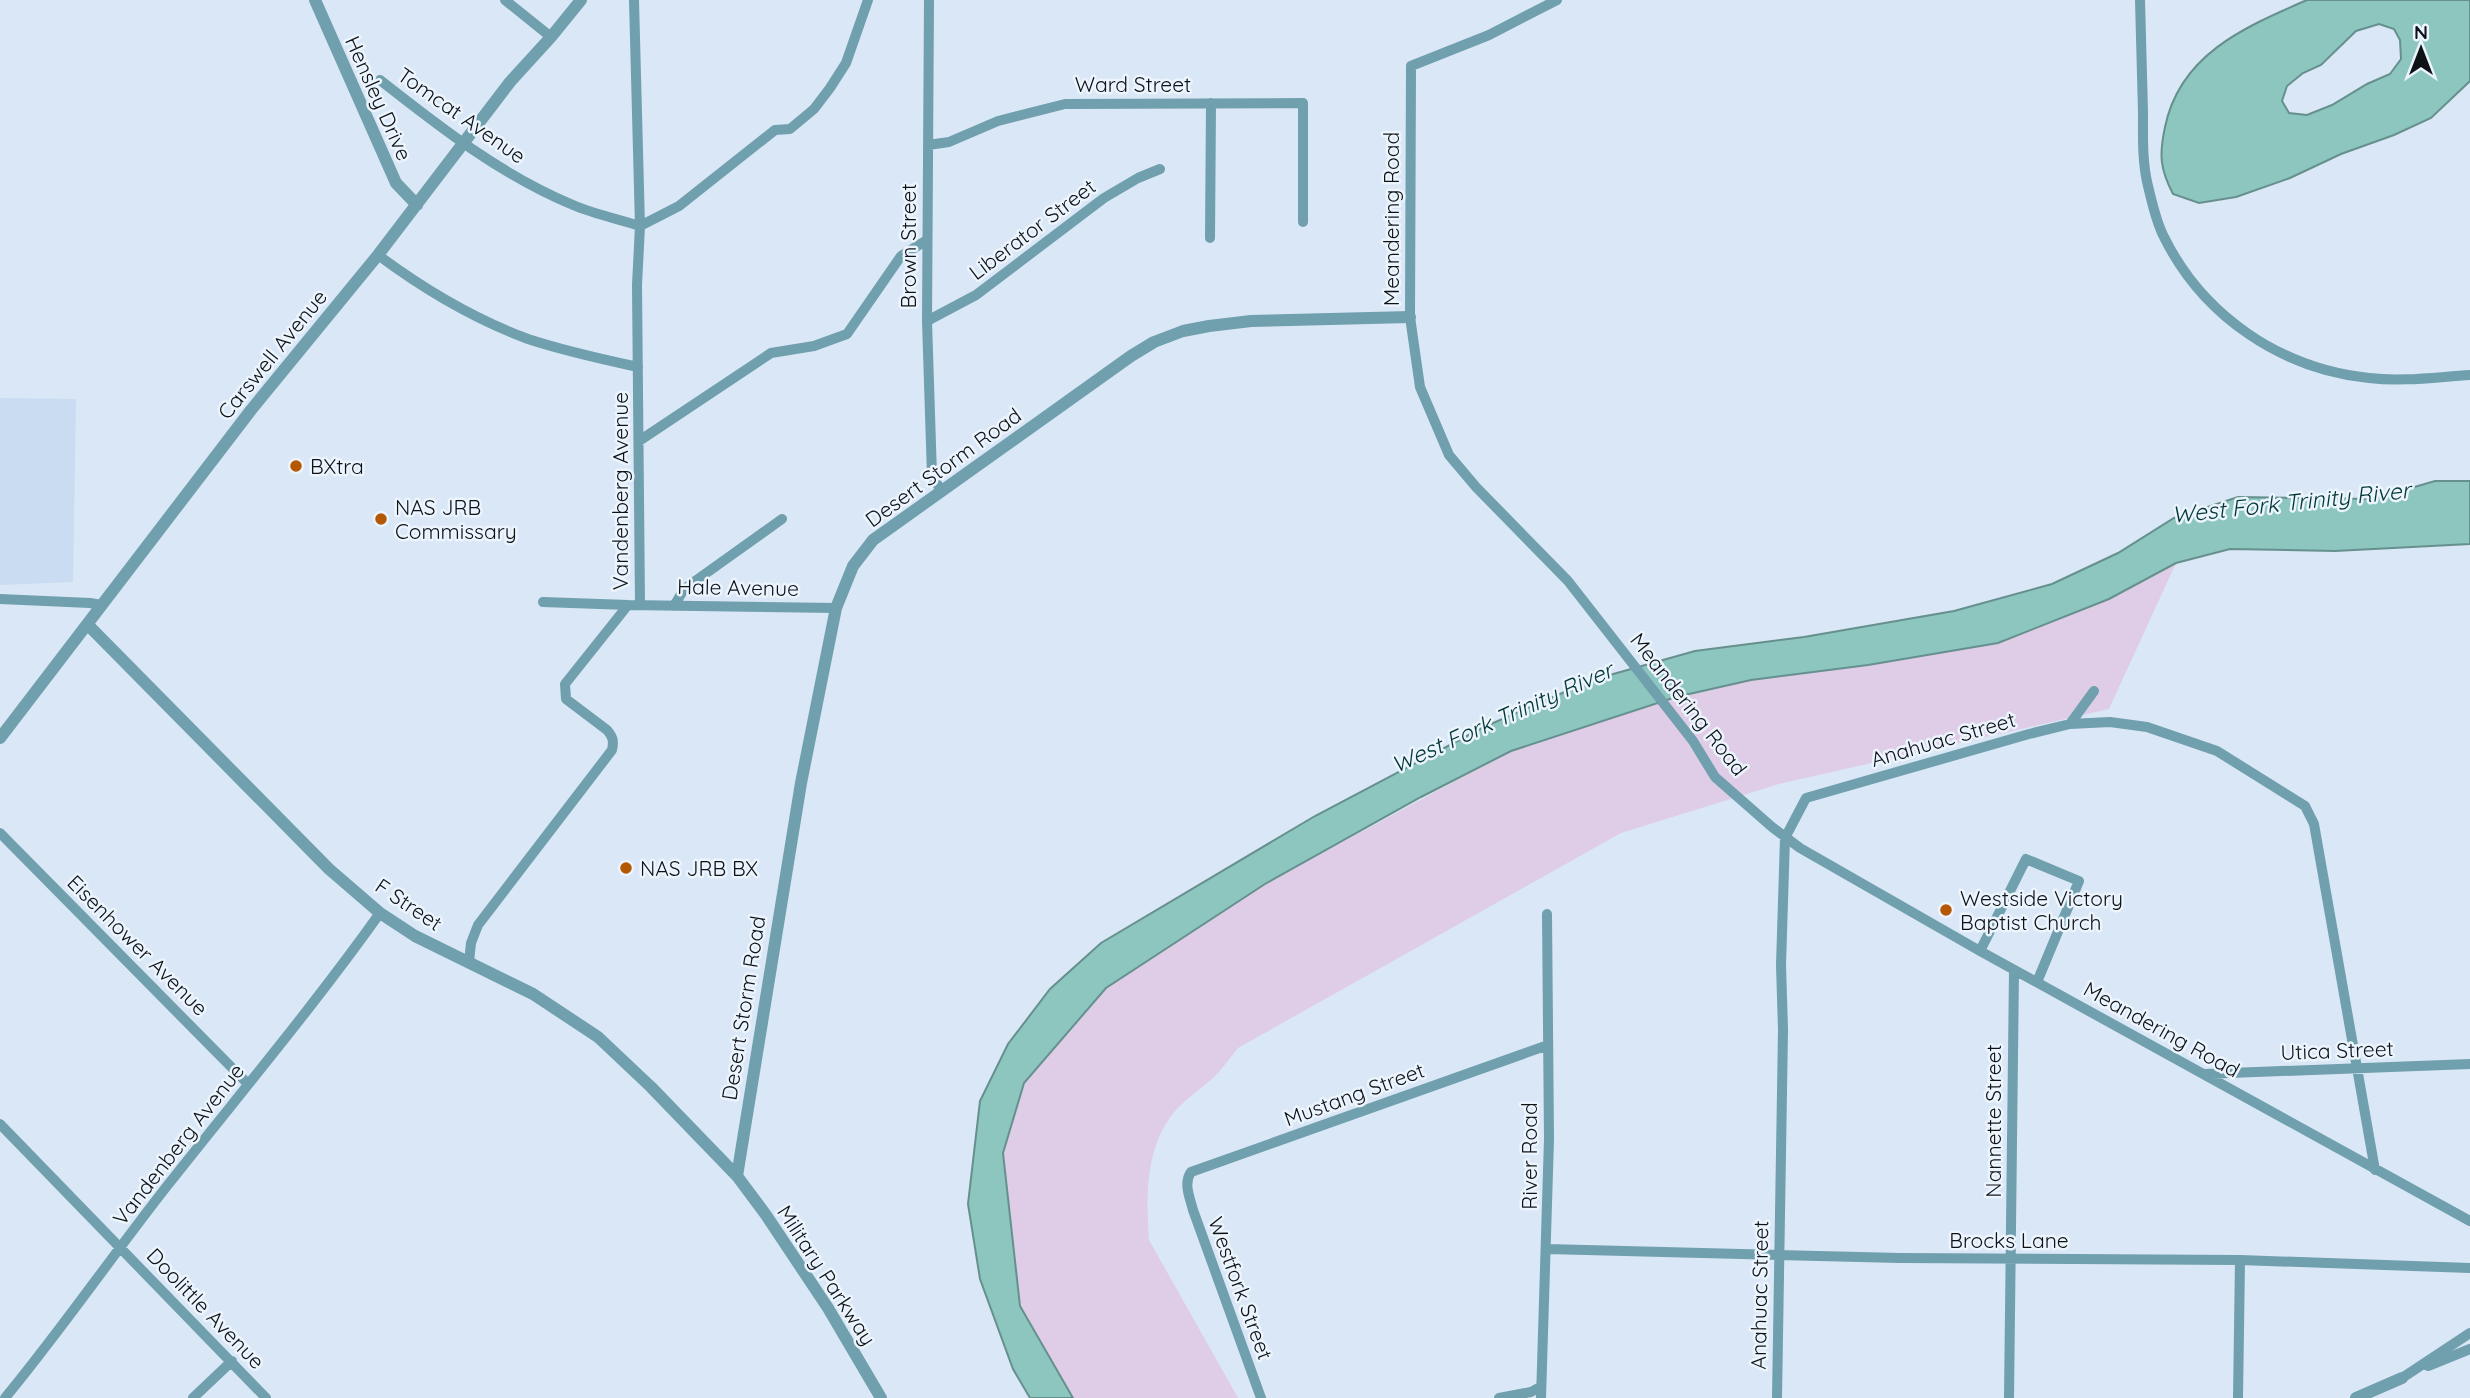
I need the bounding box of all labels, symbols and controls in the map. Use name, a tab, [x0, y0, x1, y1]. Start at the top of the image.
north arrow	[2386, 14, 2456, 84]
text: N	[2414, 20, 2428, 44]
street label: Hensley Drive	[340, 32, 418, 164]
street label: Tomcat Avenue	[393, 61, 531, 169]
street label: Ward Street	[1075, 71, 1191, 97]
street label: Meandering Road	[1378, 132, 1404, 306]
street label: Liberator Street	[964, 173, 1100, 285]
street label: Brown Street	[895, 183, 921, 309]
street label: Carswell Avenue	[212, 284, 332, 424]
street label: Vandenberg Avenue	[607, 392, 633, 590]
street label: Desert Storm Road	[860, 402, 1026, 532]
place label: BXtra	[310, 453, 364, 479]
marker: BXtra	[288, 458, 304, 474]
water label: West Fork Trinity River	[2170, 475, 2415, 529]
place label: NAS JRB Commissary	[395, 494, 517, 544]
marker: NAS JRB Commissary	[373, 511, 389, 527]
street label: Hale Avenue	[677, 573, 799, 601]
street label: Meandering Road	[1625, 627, 1753, 781]
water label: West Fork Trinity River	[1387, 654, 1620, 779]
street label: Anahuac Street	[1868, 706, 2018, 772]
place label: NAS JRB BX	[640, 855, 758, 881]
marker: NAS JRB BX	[618, 860, 634, 876]
street label: Eisenhower Avenue	[62, 869, 214, 1021]
street label: F Street	[371, 872, 447, 936]
place label: Westside Victory Baptist Church	[1960, 885, 2123, 935]
marker: Westside Victory Baptist Church	[1938, 902, 1954, 918]
street label: Desert Storm Road	[716, 914, 770, 1102]
street label: Meandering Road	[2079, 975, 2245, 1083]
street label: Utica Street	[2280, 1035, 2394, 1065]
street label: Nannette Street	[1980, 1044, 2006, 1198]
street label: Mustang Street	[1280, 1057, 1428, 1131]
street label: Vandenberg Avenue	[107, 1058, 249, 1230]
street label: River Road	[1516, 1102, 1542, 1210]
street label: Military Parkway	[772, 1200, 882, 1350]
street label: Westfork Street	[1203, 1213, 1279, 1363]
street label: Anahuac Street	[1745, 1220, 1773, 1370]
street label: Brocks Lane	[1949, 1227, 2069, 1253]
street label: Doolittle Avenue	[142, 1242, 270, 1374]

